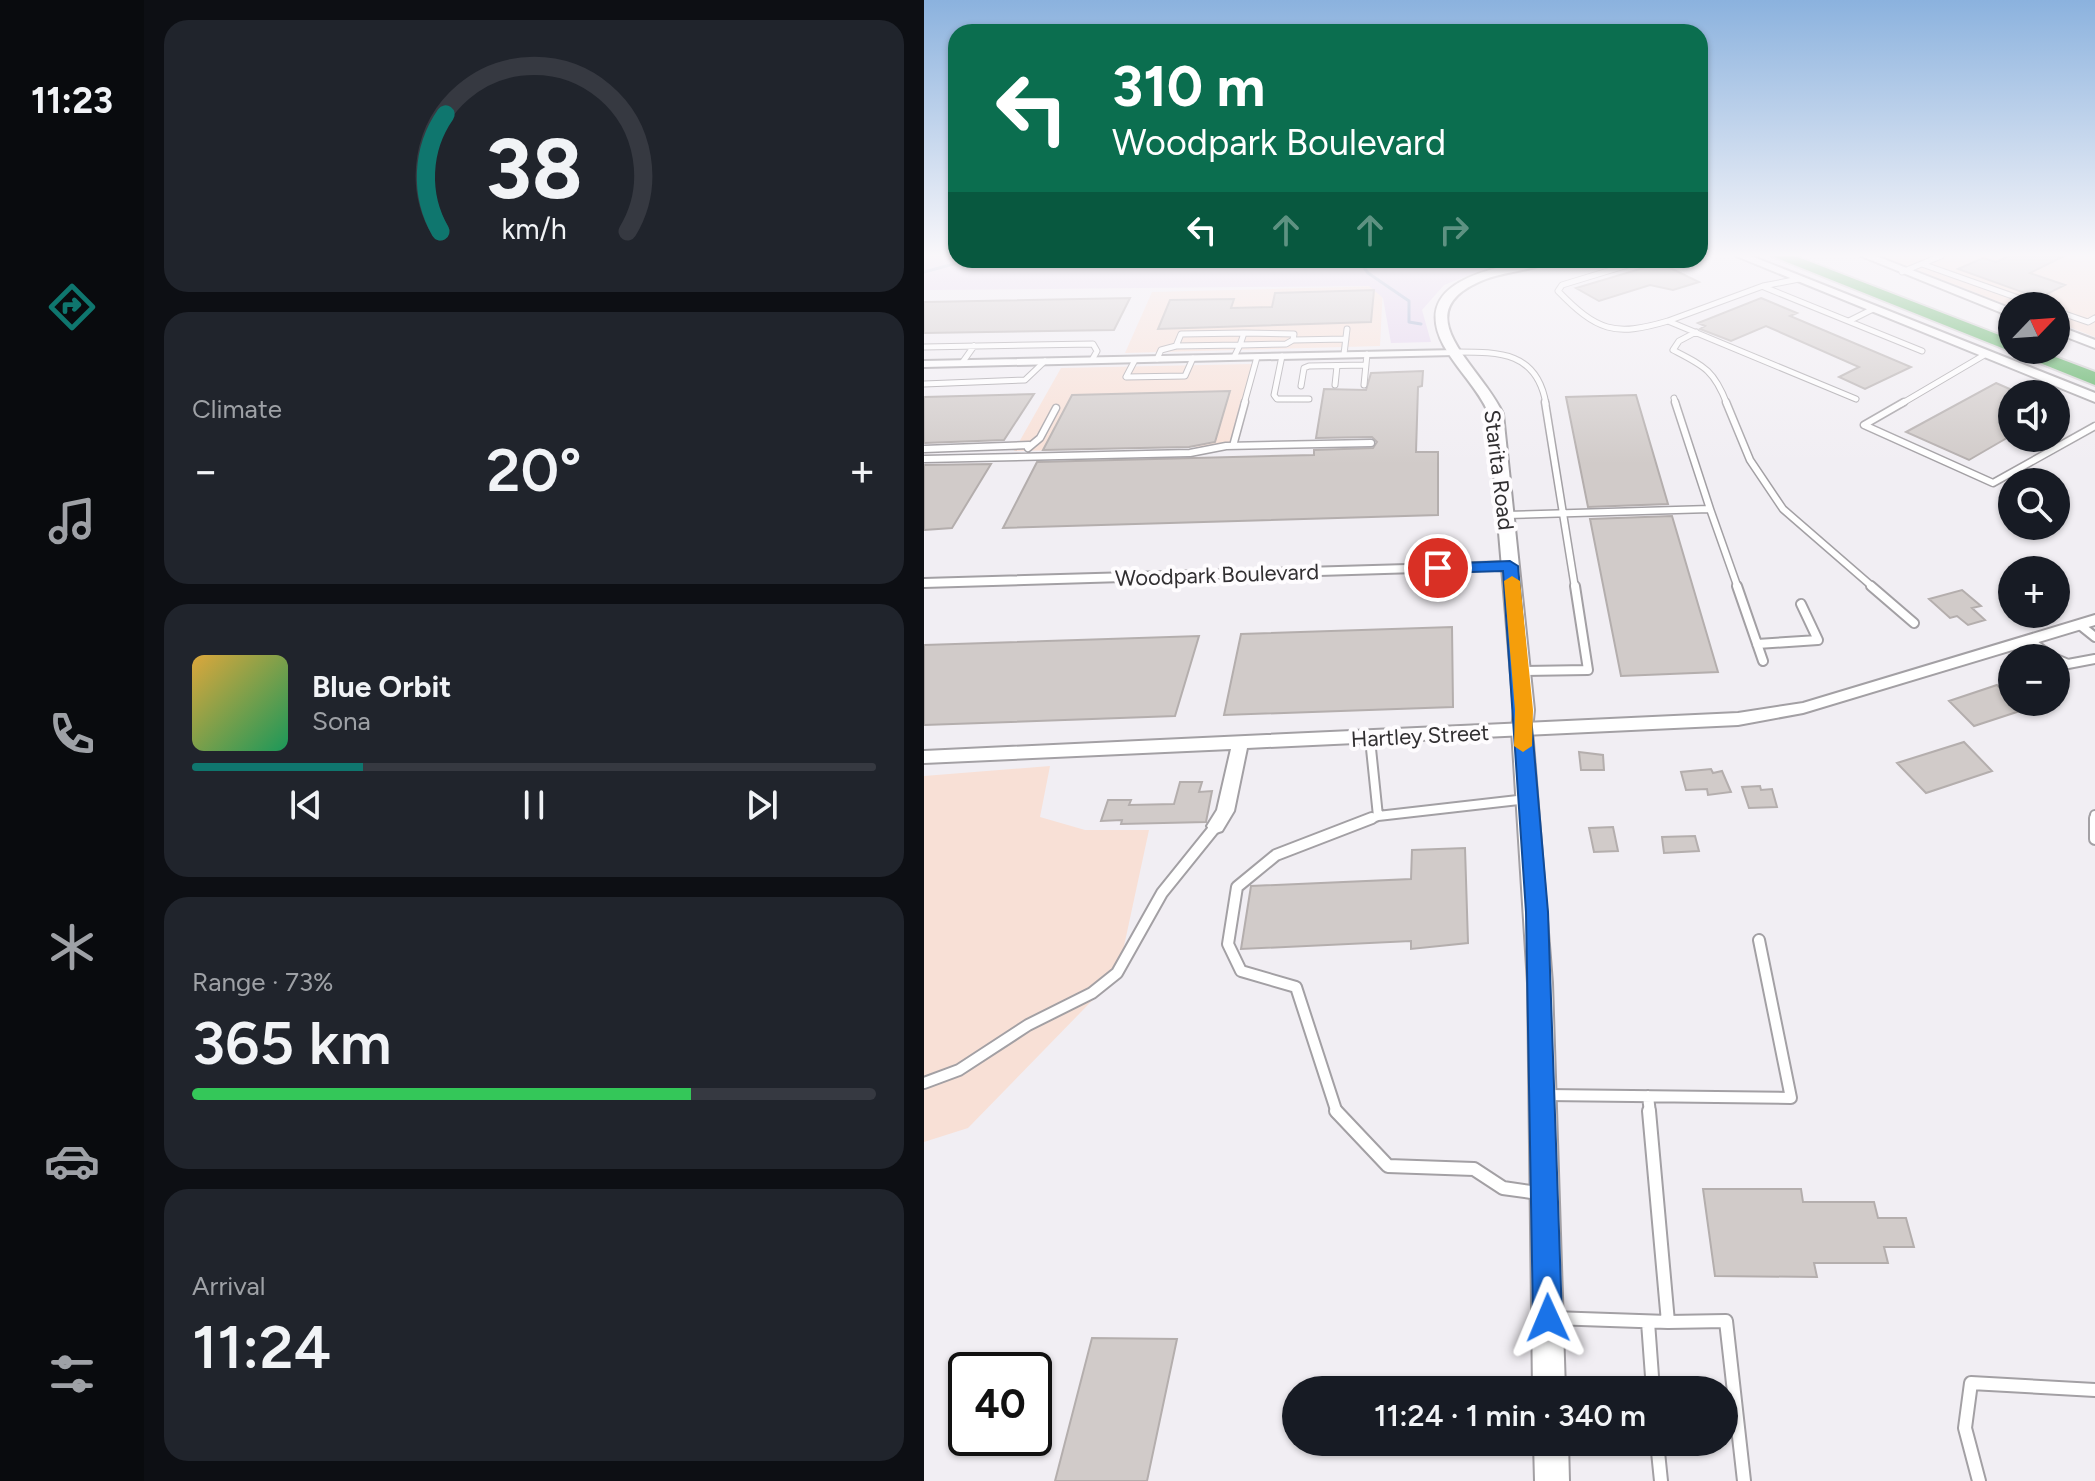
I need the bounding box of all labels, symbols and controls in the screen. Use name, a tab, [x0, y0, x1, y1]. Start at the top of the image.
text: 310 m	[1112, 53, 1265, 120]
icon: left	[980, 56, 1084, 160]
text: 11:23	[31, 79, 113, 122]
text: 38	[485, 119, 583, 219]
text: Woodpark Boulevard	[1112, 121, 1446, 164]
icon: left	[1180, 208, 1224, 252]
icon: ahead	[1264, 208, 1308, 252]
icon: ahead	[1348, 208, 1392, 252]
icon: right	[1432, 208, 1476, 252]
text: km/h	[501, 212, 567, 246]
icon: directions	[44, 279, 100, 335]
north arrow	[1998, 292, 2070, 364]
map controls	[1998, 292, 2070, 716]
button: sound	[1998, 380, 2070, 452]
text: Climate	[192, 393, 282, 425]
street label: Starita Road	[1478, 408, 1520, 532]
text: 20°	[486, 434, 582, 506]
text: −	[192, 444, 219, 497]
text: +	[849, 444, 876, 497]
button: search	[1998, 468, 2070, 540]
icon: music	[44, 493, 100, 549]
pin	[1404, 534, 1472, 602]
icon: arrive	[1416, 546, 1460, 590]
button: +	[1998, 556, 2070, 628]
street label: Woodpark Boulevard	[1115, 558, 1319, 592]
button: −	[1998, 644, 2070, 716]
text: Blue Orbit	[312, 668, 451, 705]
text: Sona	[312, 705, 371, 737]
icon: phone	[44, 706, 100, 762]
street label: Hartley Street	[1350, 719, 1490, 753]
icon: previous	[284, 783, 328, 827]
icon: pause	[512, 783, 556, 827]
icon: next	[740, 783, 784, 827]
icon: climate	[44, 919, 100, 975]
text: Range · 73%	[192, 966, 334, 998]
text: 365 km	[192, 1007, 392, 1079]
icon: car	[44, 1133, 100, 1189]
text: Arrival	[192, 1270, 265, 1302]
position arrow	[1506, 1276, 1590, 1360]
text: 11:24	[192, 1311, 331, 1383]
icon: filters	[44, 1346, 100, 1402]
speed limit sign: 40	[948, 1352, 1052, 1456]
text: 11:24 · 1 min · 340 m	[1374, 1397, 1646, 1434]

